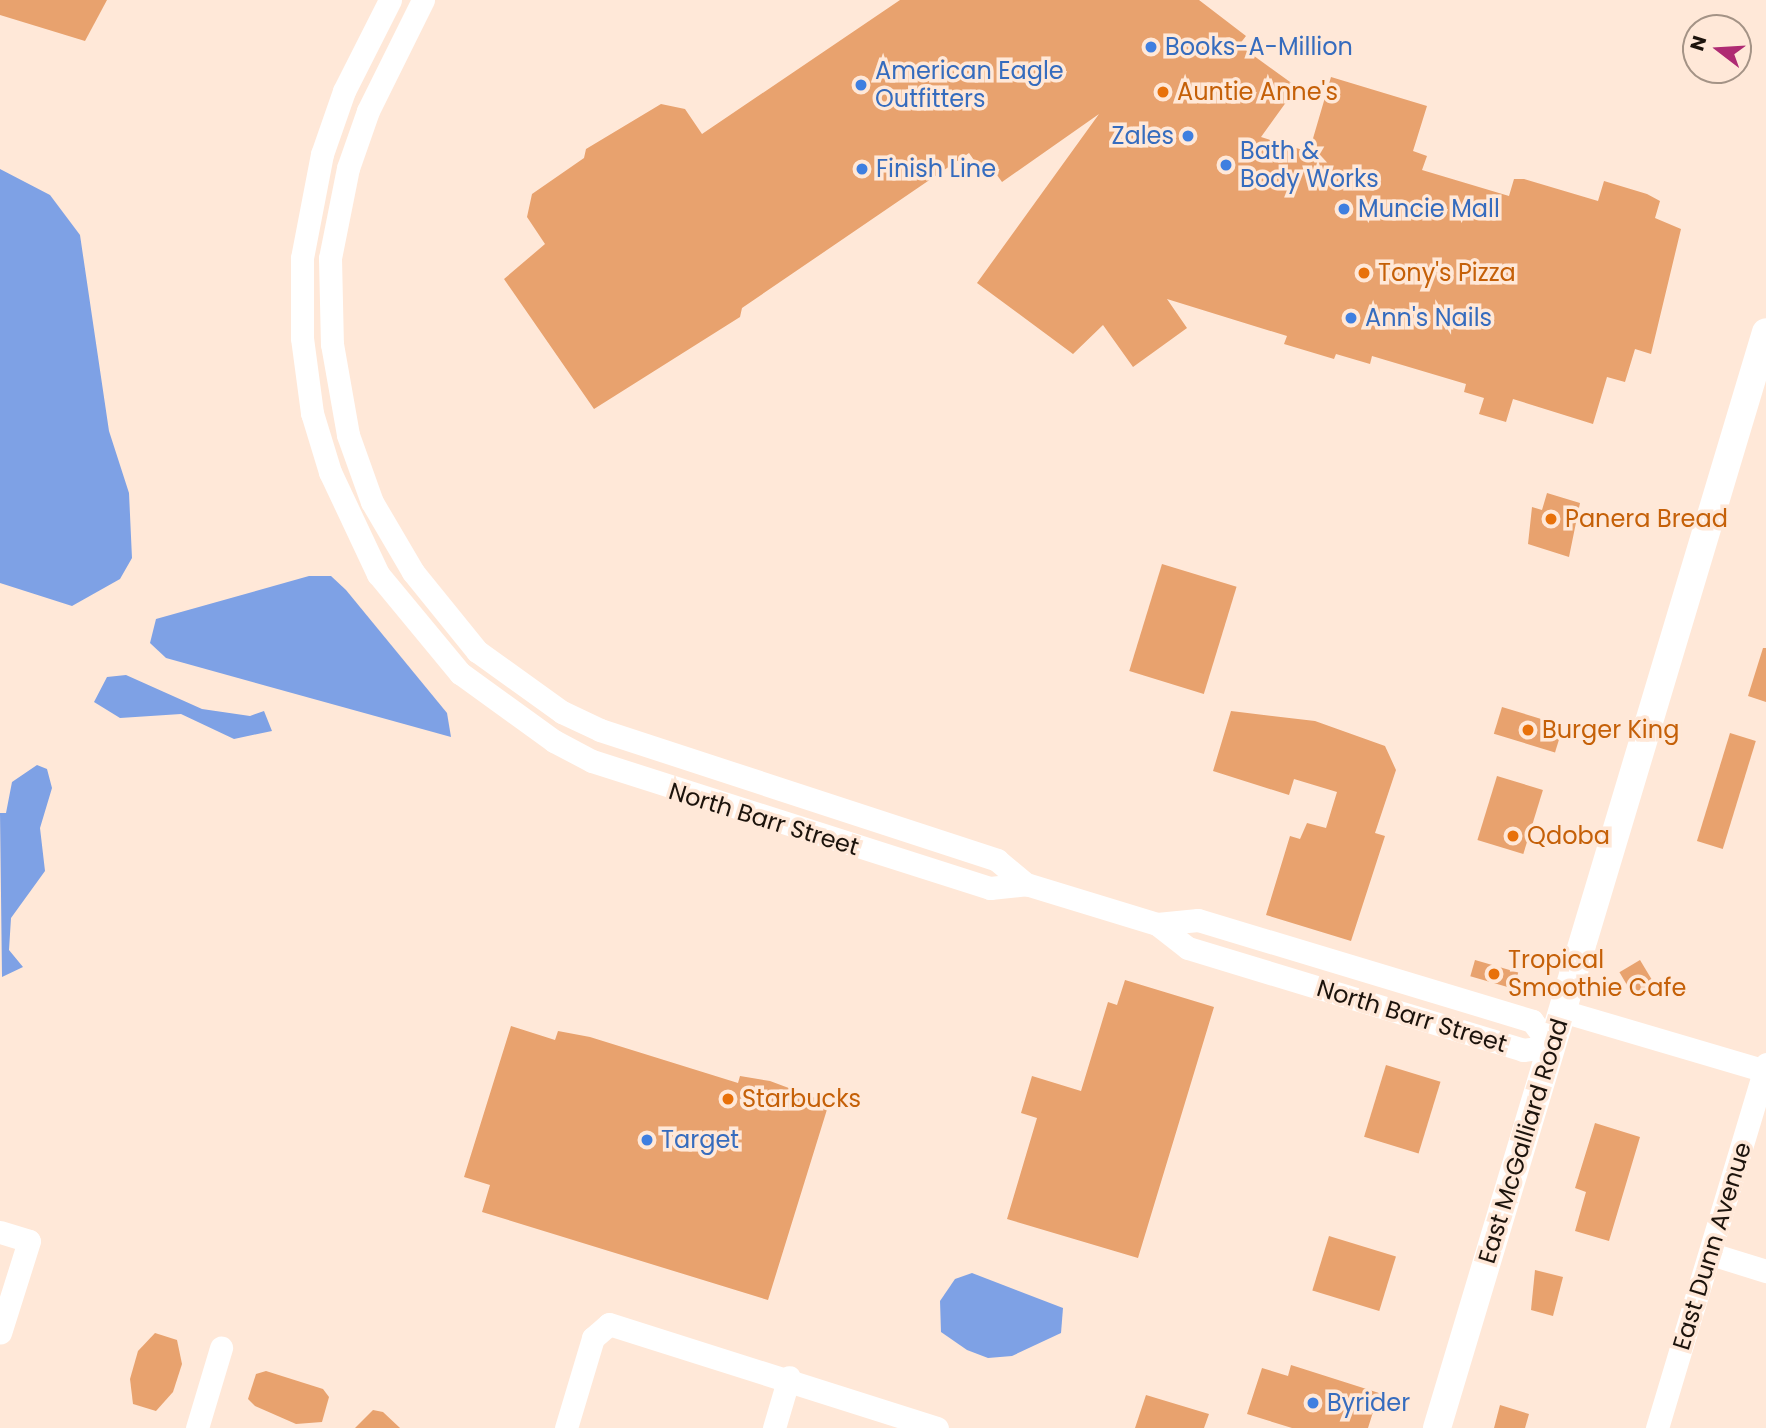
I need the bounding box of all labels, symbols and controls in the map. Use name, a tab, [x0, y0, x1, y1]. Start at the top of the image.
north arrow	[1682, 14, 1752, 84]
place label: Books-A-Million	[1165, 33, 1353, 61]
text: N	[1683, 33, 1713, 54]
marker: Books-A-Million	[1143, 39, 1159, 55]
place label: American Eagle Outfitters	[875, 57, 1064, 113]
marker: American Eagle Outfitters	[853, 77, 869, 93]
place label: Auntie Anne's	[1177, 78, 1338, 106]
marker: Auntie Anne's	[1155, 84, 1171, 100]
place label: Zales	[1111, 122, 1174, 150]
marker: Zales	[1180, 128, 1196, 144]
place label: Bath & Body Works	[1240, 137, 1379, 193]
place label: Finish Line	[876, 155, 996, 183]
marker: Bath & Body Works	[1218, 157, 1234, 173]
marker: Finish Line	[854, 161, 870, 177]
place label: Muncie Mall	[1358, 195, 1500, 223]
marker: Muncie Mall	[1336, 201, 1352, 217]
place label: Tony's Pizza	[1378, 259, 1516, 287]
marker: Tony's Pizza	[1356, 265, 1372, 281]
place label: Ann's Nails	[1365, 304, 1492, 332]
marker: Ann's Nails	[1343, 310, 1359, 326]
place label: Panera Bread	[1565, 505, 1728, 533]
marker: Panera Bread	[1543, 511, 1559, 527]
place label: Burger King	[1542, 716, 1679, 744]
marker: Burger King	[1520, 722, 1536, 738]
street label: North Barr Street	[665, 776, 863, 862]
place label: Qdoba	[1527, 822, 1610, 850]
marker: Qdoba	[1505, 828, 1521, 844]
place label: Tropical Smoothie Cafe	[1508, 946, 1686, 1002]
marker: Tropical Smoothie Cafe	[1486, 966, 1502, 982]
street label: North Barr Street	[1313, 973, 1511, 1059]
street label: East McGalliard Road	[1472, 1015, 1574, 1267]
place label: Starbucks	[742, 1085, 861, 1113]
marker: Starbucks	[720, 1091, 736, 1107]
place label: Target	[661, 1126, 739, 1154]
marker: Target	[639, 1132, 655, 1148]
street label: East Dunn Avenue	[1667, 1139, 1757, 1353]
place label: Byrider	[1327, 1389, 1410, 1417]
marker: Byrider	[1305, 1395, 1321, 1411]

